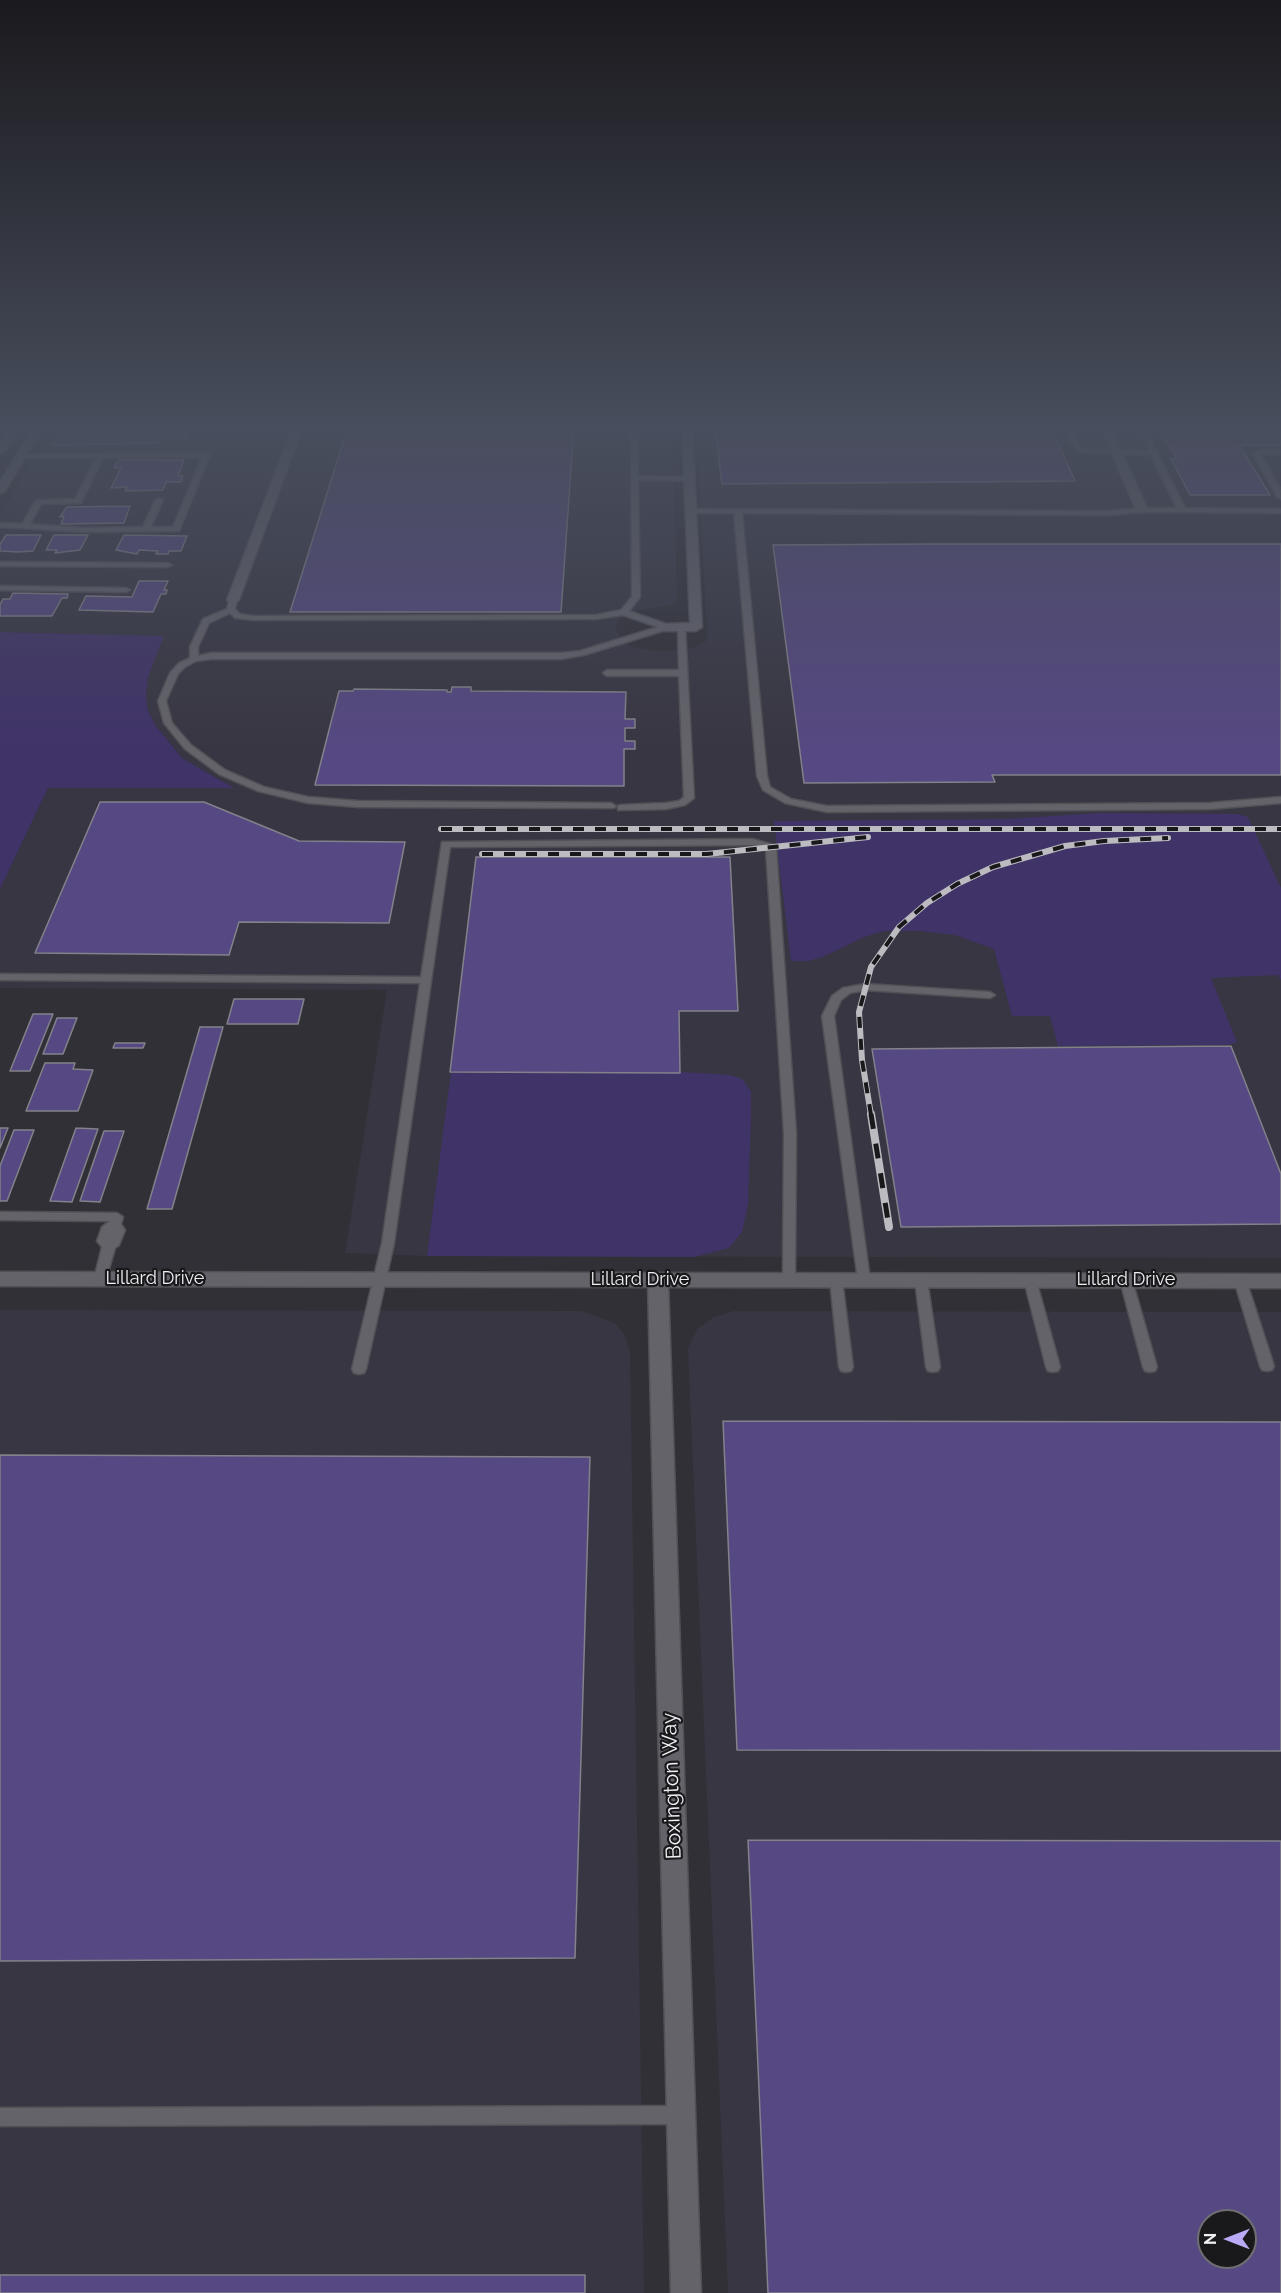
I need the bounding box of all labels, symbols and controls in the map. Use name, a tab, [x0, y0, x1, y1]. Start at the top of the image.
street label: Lillard Drive	[106, 1268, 204, 1290]
street label: Lillard Drive	[591, 1269, 689, 1291]
street label: Lillard Drive	[1077, 1269, 1175, 1291]
street label: Boxington Way	[657, 1712, 687, 1860]
north arrow	[1197, 2209, 1257, 2269]
text: N	[1201, 2233, 1220, 2245]

